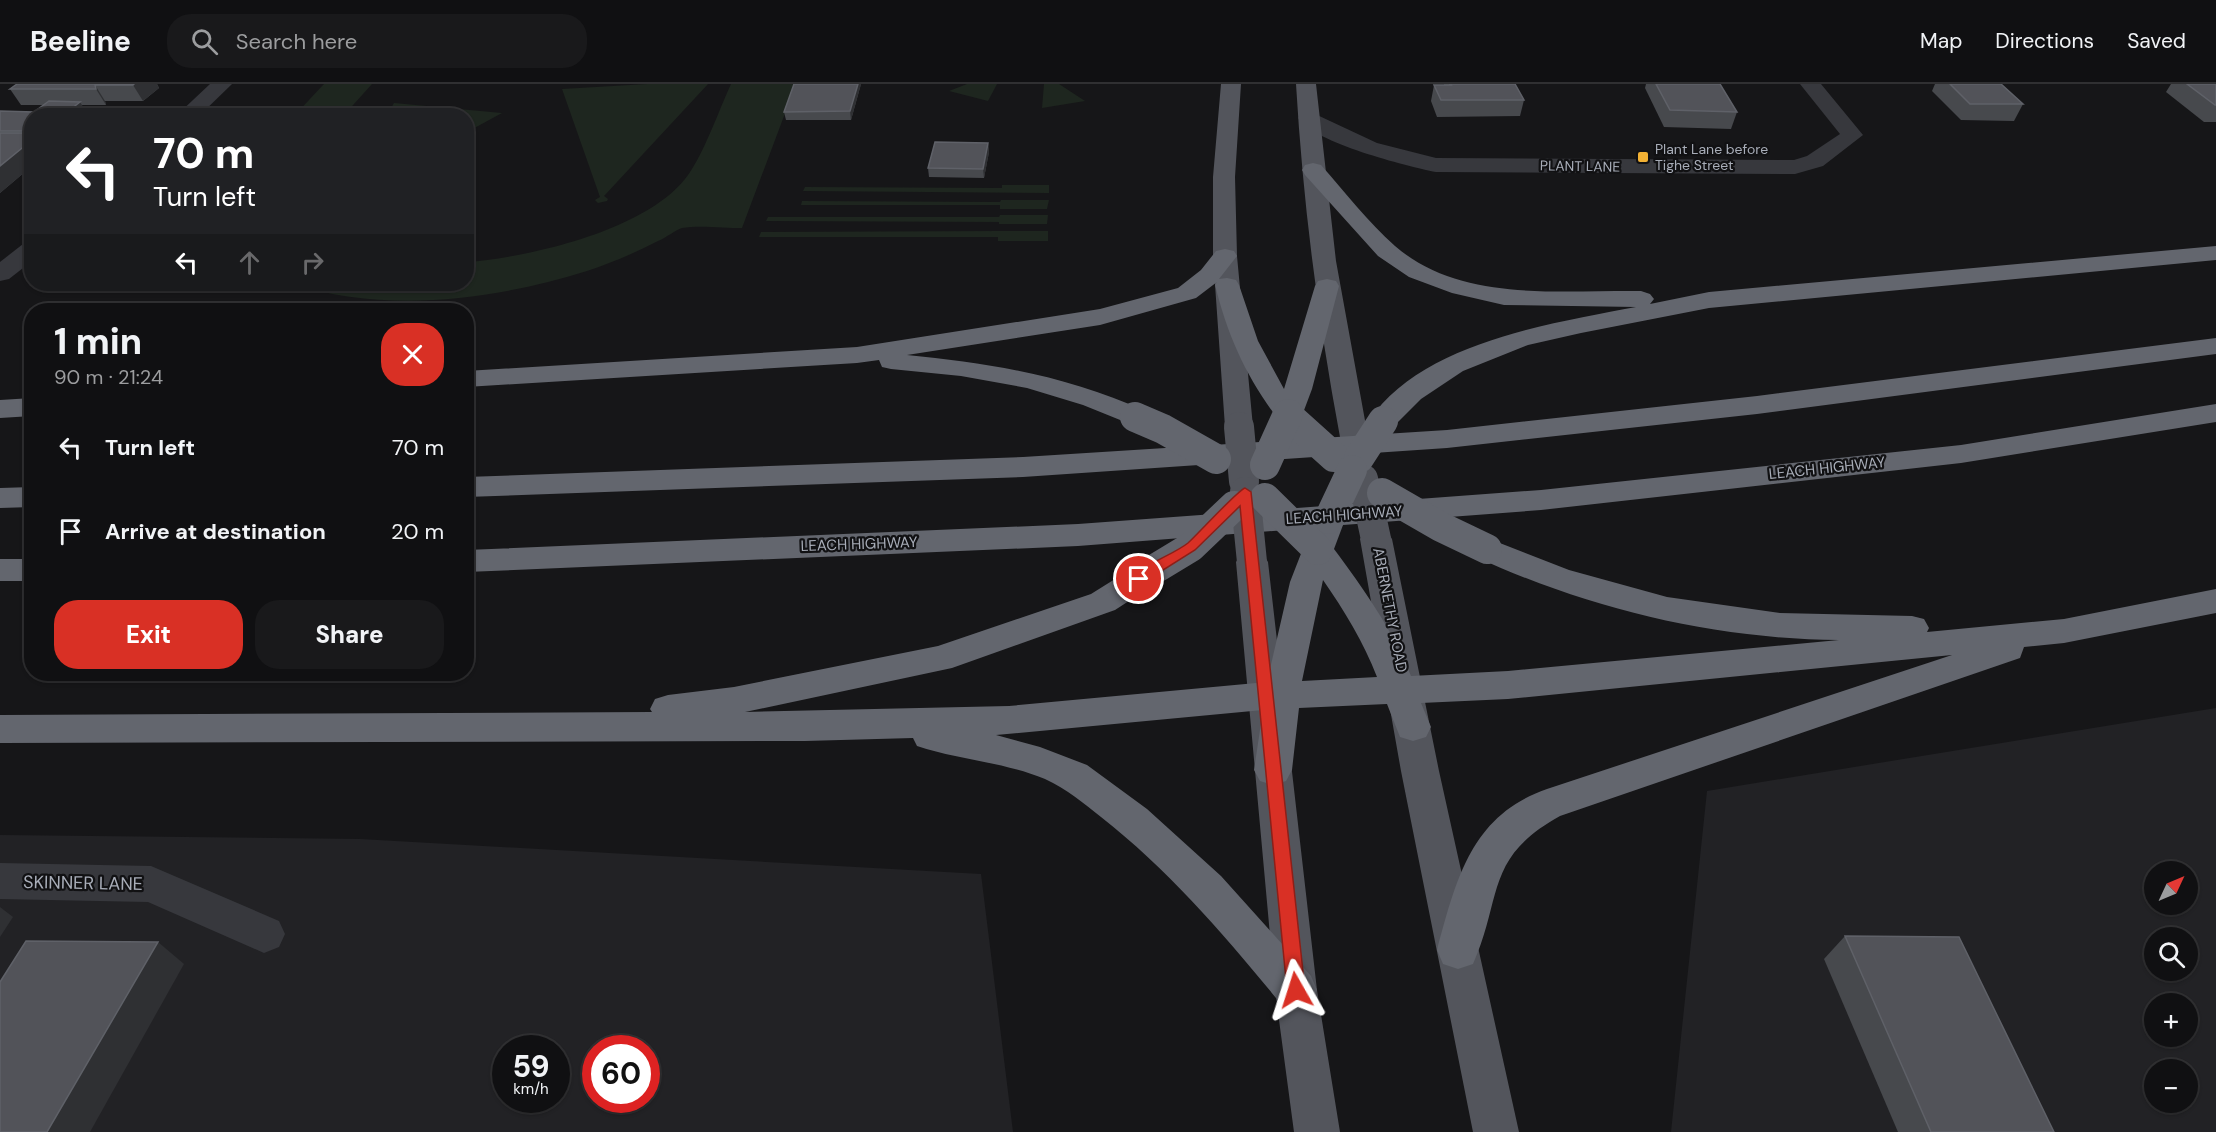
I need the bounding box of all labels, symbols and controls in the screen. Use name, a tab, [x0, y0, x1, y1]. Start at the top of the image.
search box	[167, 14, 587, 68]
text: Beeline	[30, 23, 131, 60]
icon: search	[188, 25, 221, 58]
text: Search here	[236, 27, 357, 56]
text: Map	[1920, 27, 1962, 55]
text: Directions	[1995, 27, 2094, 55]
text: Saved	[2127, 27, 2186, 55]
text: 70 m	[153, 126, 254, 181]
icon: left	[54, 132, 132, 210]
place label: Plant Lane before Tighe Street	[1655, 140, 1768, 174]
marker: Plant Lane before Tighe Street	[1636, 150, 1650, 164]
street label: PLANT LANE	[1540, 156, 1620, 176]
text: Turn left	[153, 179, 256, 214]
icon: left	[170, 246, 203, 279]
icon: ahead	[233, 246, 266, 279]
icon: right	[296, 246, 329, 279]
text: 1 min	[54, 318, 142, 365]
button: close	[381, 323, 444, 386]
text: 90 m · 21:24	[54, 364, 163, 390]
icon: left	[54, 431, 87, 464]
text: Turn left	[105, 433, 195, 462]
text: 70 m	[392, 433, 444, 462]
street label: LEACH HIGHWAY	[1768, 452, 1887, 484]
street label: LEACH HIGHWAY	[1285, 501, 1403, 529]
icon: arrive	[54, 515, 87, 548]
text: Arrive at destination	[105, 517, 326, 546]
text: 20 m	[391, 517, 444, 546]
street label: LEACH HIGHWAY	[800, 532, 918, 556]
street label: ABERNETHY ROAD	[1368, 546, 1412, 674]
pin	[1113, 553, 1164, 604]
icon: arrive	[1122, 562, 1155, 595]
button: Exit	[54, 600, 243, 669]
button: Share	[255, 600, 444, 669]
north arrow	[2144, 861, 2198, 915]
map controls	[2144, 861, 2198, 1113]
street label: SKINNER LANE	[23, 870, 143, 896]
button: search	[2144, 927, 2198, 981]
position arrow	[1264, 958, 1328, 1022]
button: +	[2144, 993, 2198, 1047]
speed limit sign: 60	[582, 1035, 660, 1113]
text: 59	[513, 1047, 550, 1086]
button: −	[2144, 1059, 2198, 1113]
text: km/h	[513, 1079, 549, 1099]

